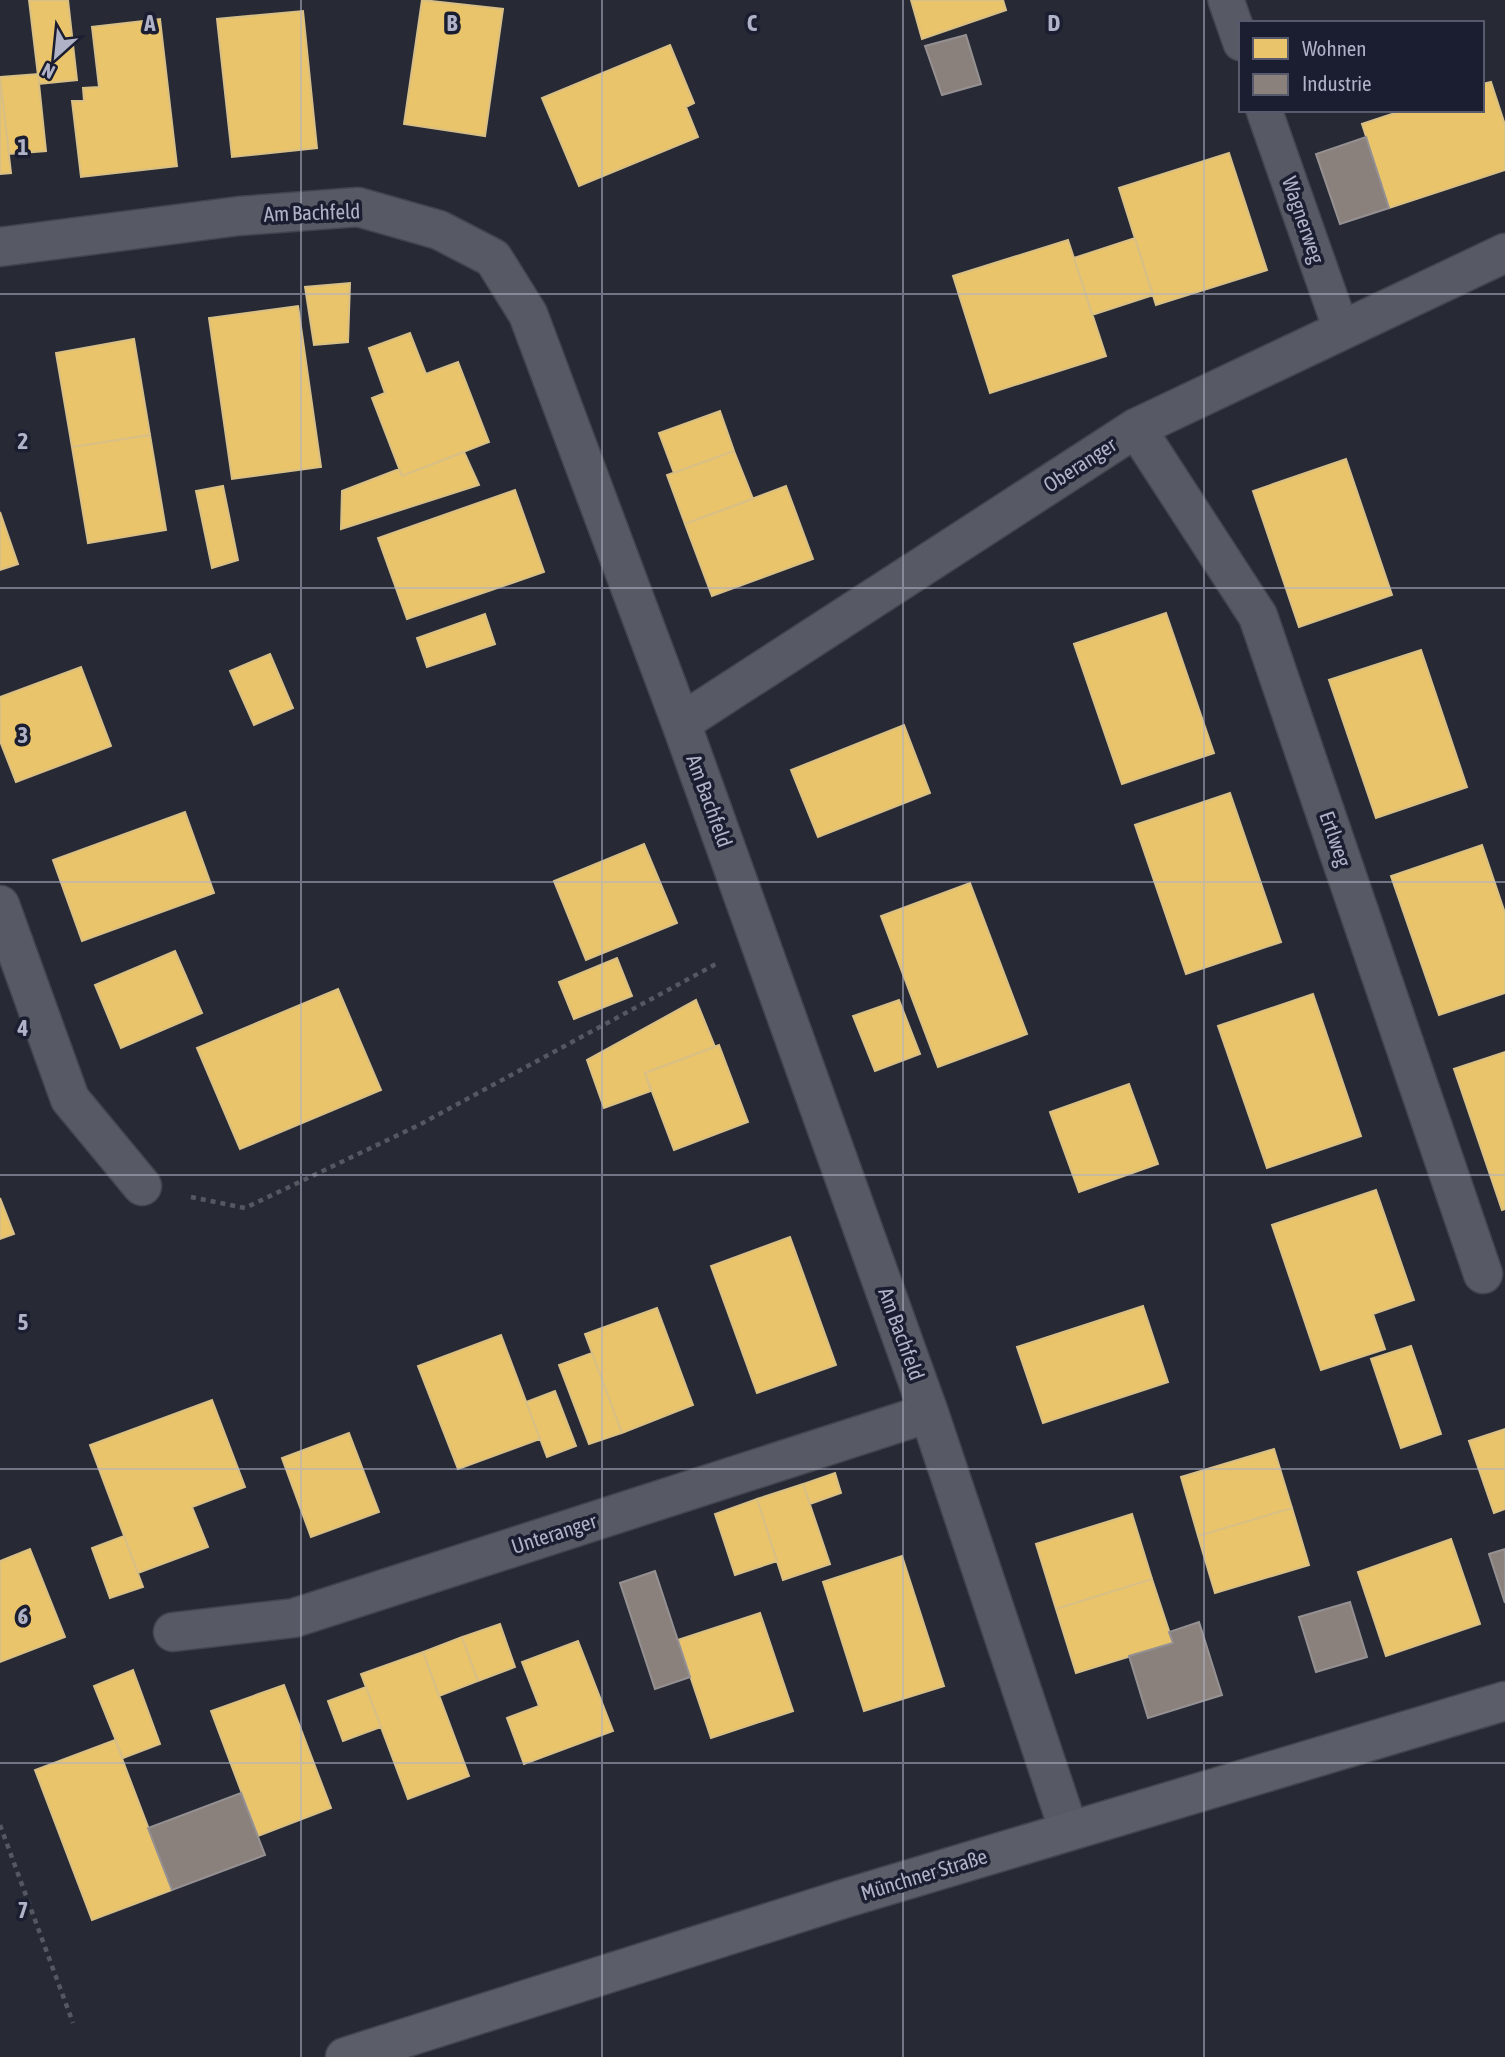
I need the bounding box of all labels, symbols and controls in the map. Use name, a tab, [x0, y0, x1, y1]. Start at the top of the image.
text: A	[143, 10, 156, 36]
text: B	[447, 10, 458, 36]
text: C	[747, 10, 758, 36]
text: D	[1048, 10, 1061, 36]
north arrow	[21, 21, 91, 91]
legend	[1239, 21, 1484, 112]
text: Wohnen	[1302, 36, 1367, 60]
text: N	[38, 59, 58, 83]
text: Industrie	[1302, 71, 1372, 95]
text: 1	[18, 134, 29, 160]
street label: Wagnerweg	[1278, 173, 1330, 266]
street label: Am Bachfeld	[263, 198, 361, 226]
text: 2	[18, 428, 28, 454]
street label: Oberanger	[1039, 431, 1121, 497]
text: 3	[18, 722, 28, 748]
street label: Am Bachfeld	[682, 751, 738, 850]
street label: Ertlweg	[1315, 808, 1357, 870]
text: 4	[17, 1015, 29, 1041]
street label: Am Bachfeld	[874, 1284, 930, 1383]
text: 5	[18, 1309, 29, 1335]
street label: Unteranger	[508, 1508, 600, 1558]
text: 6	[18, 1603, 29, 1629]
street label: Münchner Straße	[858, 1843, 990, 1905]
text: 7	[18, 1897, 28, 1923]

